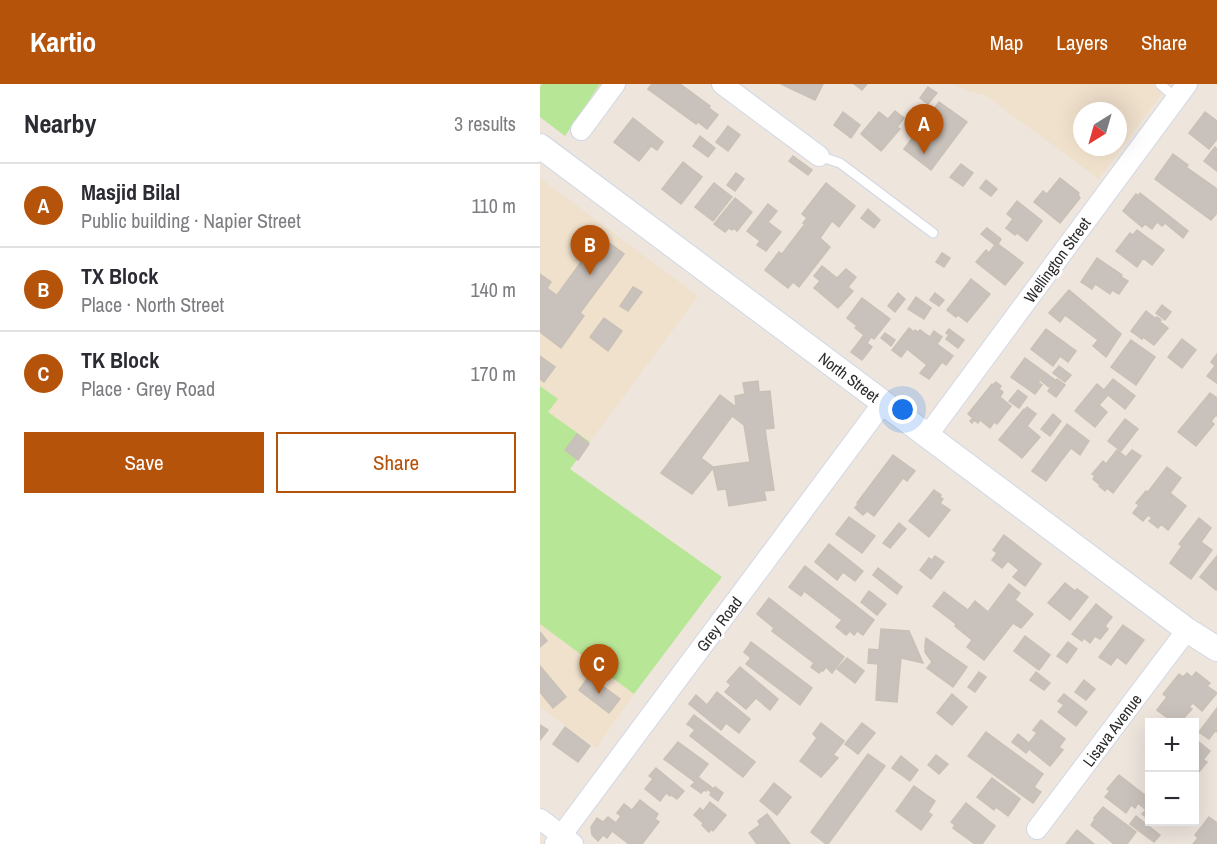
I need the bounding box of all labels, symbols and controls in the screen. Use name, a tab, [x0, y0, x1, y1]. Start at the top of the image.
text: Kartio	[30, 23, 96, 61]
text: Map	[990, 28, 1023, 57]
text: Layers	[1056, 28, 1108, 57]
text: Share	[1141, 28, 1187, 57]
north arrow	[1073, 102, 1127, 156]
pin: A	[904, 104, 944, 154]
text: Nearby	[24, 106, 96, 141]
text: 3 results	[454, 110, 516, 137]
text: Masjid Bilal	[81, 177, 180, 207]
text: A	[38, 192, 49, 219]
text: 110 m	[472, 192, 516, 219]
text: Public building · Napier Street	[81, 207, 301, 234]
street label: Wellington Street	[1019, 213, 1096, 307]
pin: B	[571, 226, 610, 275]
text: TX Block	[81, 261, 158, 291]
text: B	[38, 276, 49, 303]
text: 140 m	[470, 276, 516, 303]
text: Place · North Street	[81, 291, 224, 318]
text: TK Block	[81, 345, 159, 375]
street label: North Street	[814, 347, 884, 407]
text: C	[38, 360, 49, 387]
text: 170 m	[470, 360, 516, 387]
text: Place · Grey Road	[81, 375, 215, 402]
your location	[888, 395, 917, 424]
button: Save	[24, 432, 264, 493]
button: Share	[276, 432, 516, 493]
street label: Grey Road	[691, 592, 747, 656]
pin: C	[580, 644, 618, 694]
street label: Lisava Avenue	[1077, 689, 1147, 771]
map controls	[1145, 718, 1199, 826]
button: +	[1145, 718, 1199, 772]
button: −	[1145, 772, 1199, 826]

